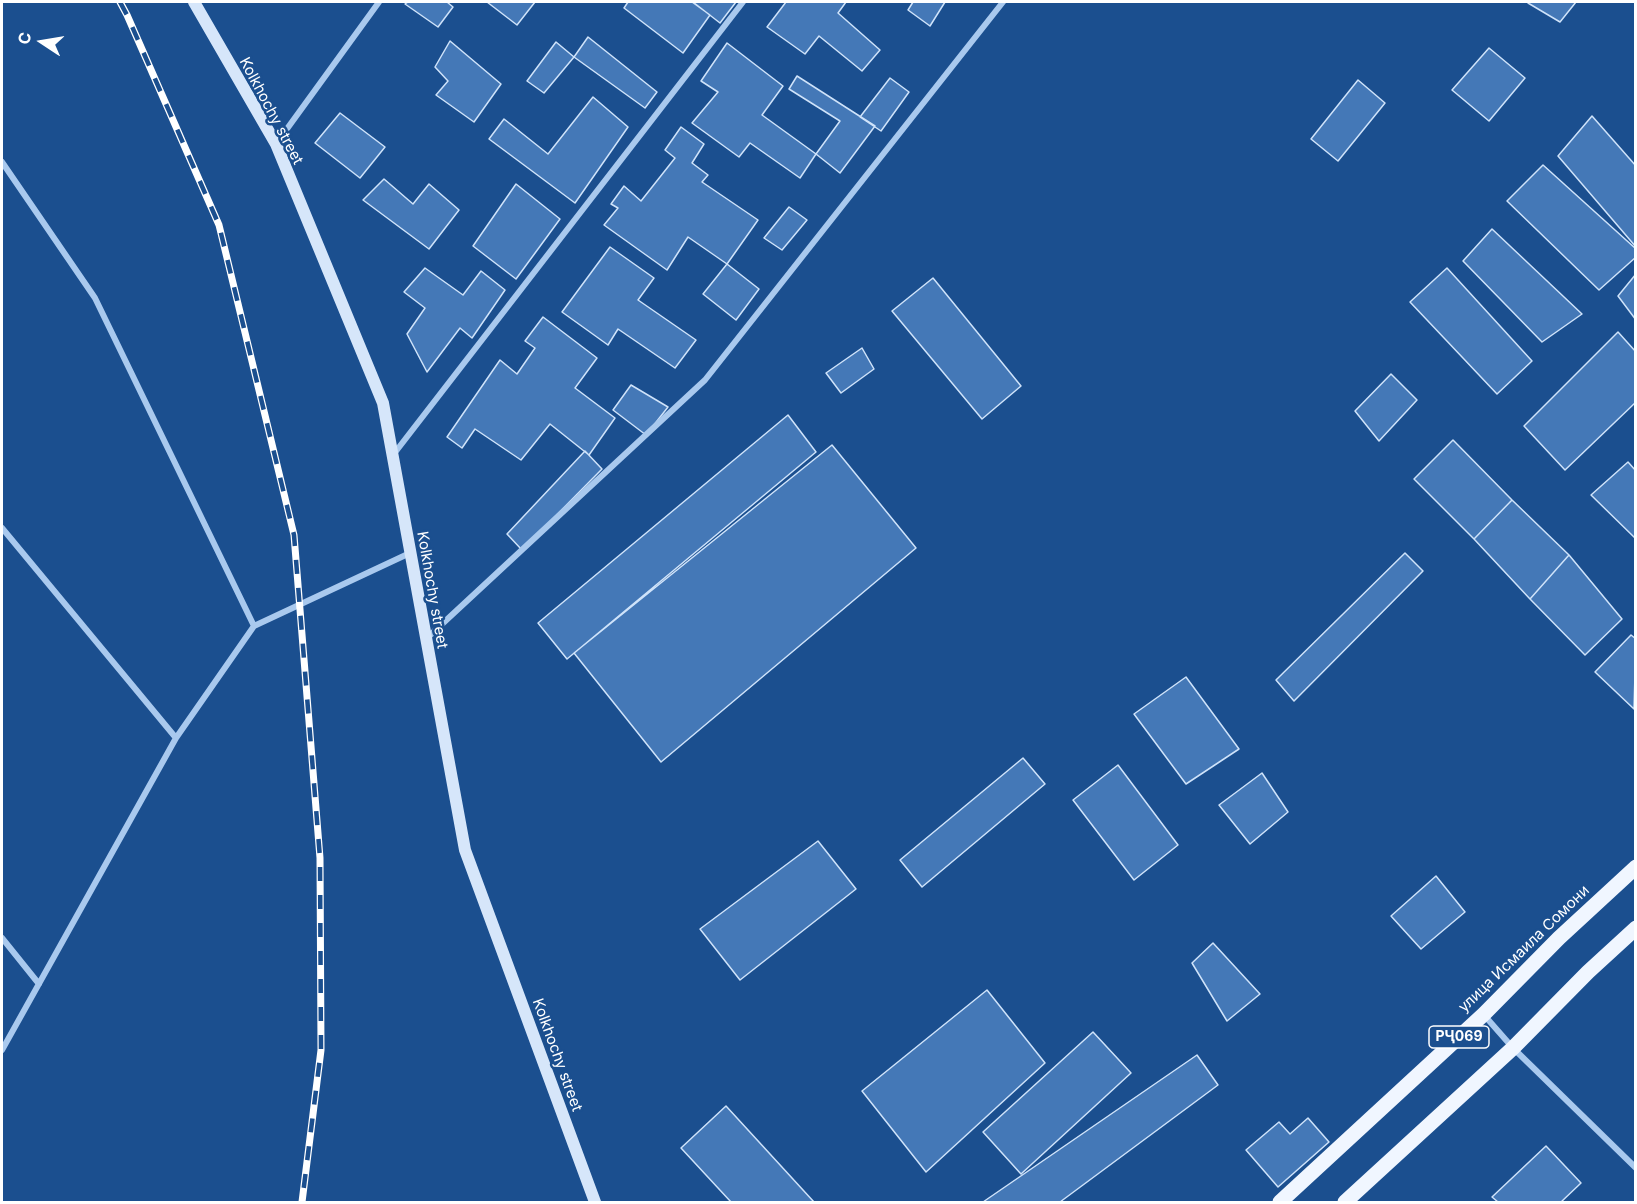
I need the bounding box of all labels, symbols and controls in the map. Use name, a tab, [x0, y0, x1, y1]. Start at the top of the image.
north arrow	[12, 12, 72, 72]
text: С	[13, 30, 35, 46]
street label: Kolkhochy street	[235, 54, 307, 168]
street label: Kolkhochy street	[413, 530, 451, 650]
street label: улица Исмаила Сомони	[1455, 882, 1593, 1016]
street label: Kolkhochy street	[528, 996, 586, 1114]
road number: РҶ069	[1429, 1026, 1489, 1048]

